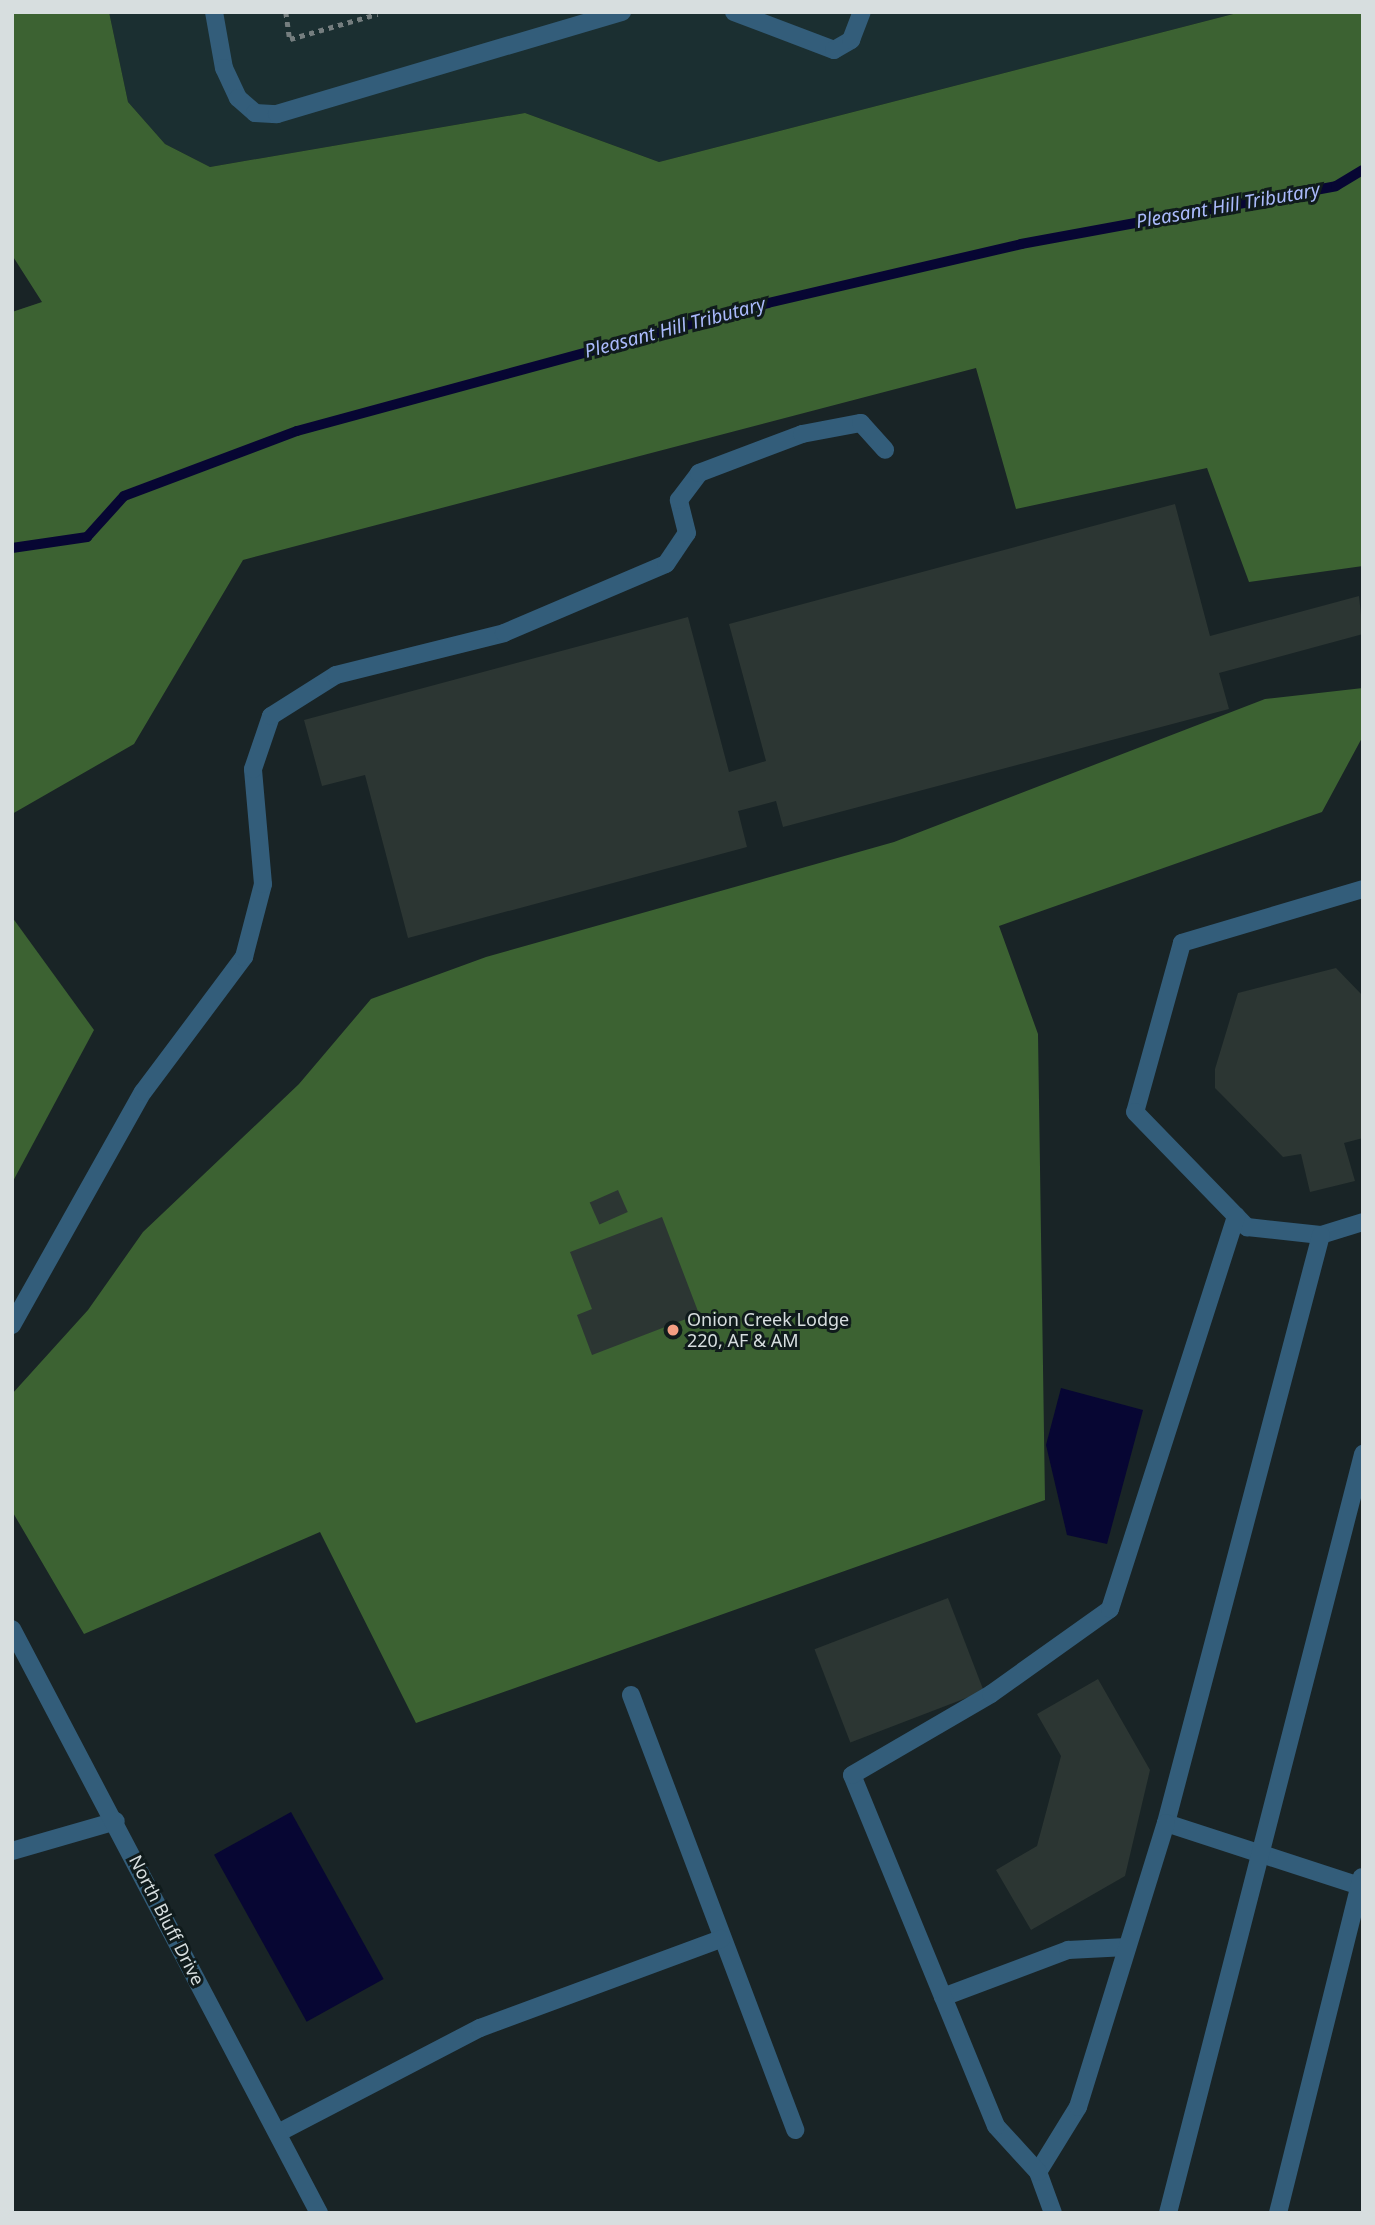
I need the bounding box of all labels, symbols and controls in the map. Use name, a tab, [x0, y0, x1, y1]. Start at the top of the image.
water label: Pleasant Hill Tributary	[1134, 179, 1322, 233]
water label: Pleasant Hill Tributary	[582, 293, 768, 363]
place label: Onion Creek Lodge 220, AF & AM	[687, 1309, 849, 1352]
marker: Onion Creek Lodge 220, AF & AM	[665, 1322, 681, 1338]
street label: North Bluff Drive	[125, 1851, 209, 1989]

